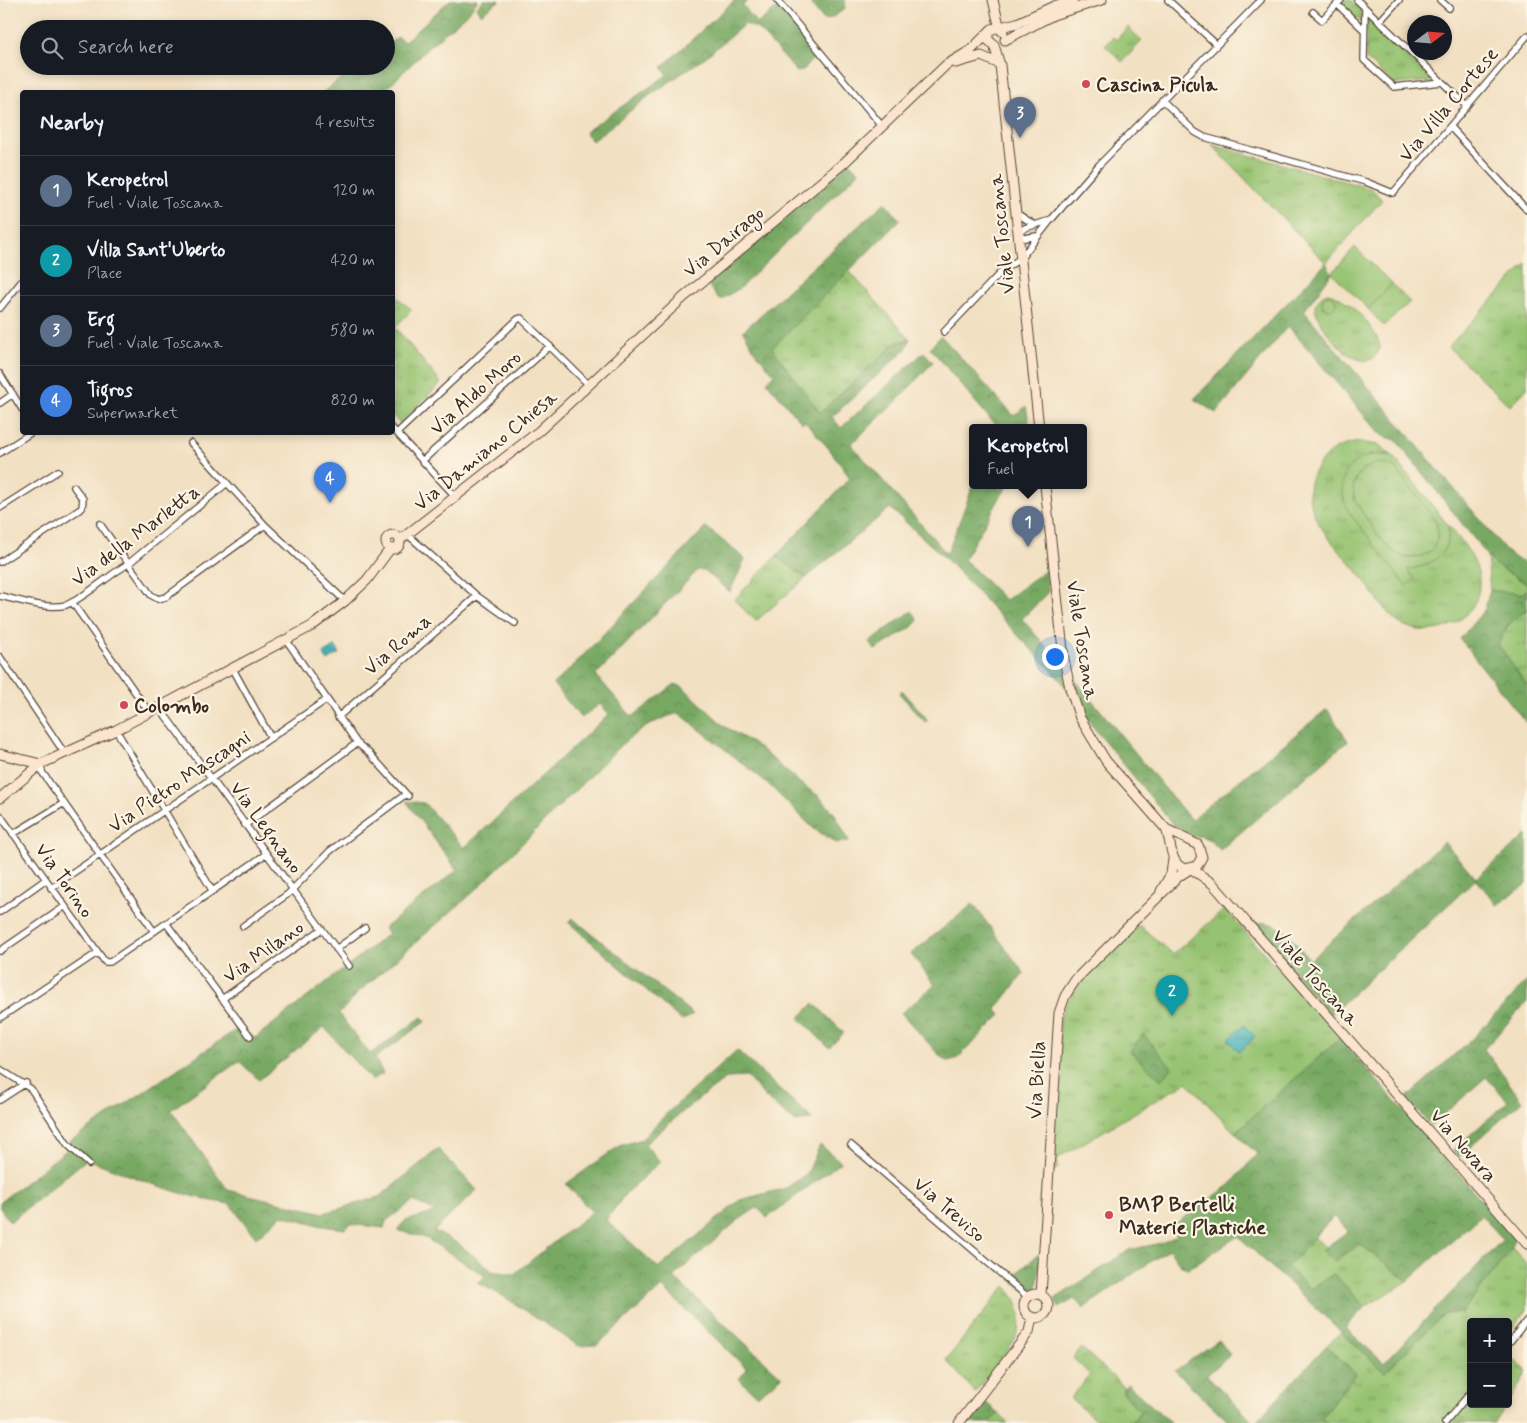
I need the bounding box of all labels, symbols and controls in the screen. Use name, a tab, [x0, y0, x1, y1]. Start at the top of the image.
north arrow	[1407, 15, 1452, 60]
search box	[20, 20, 395, 75]
icon: search	[38, 34, 66, 62]
text: Search here	[78, 35, 174, 60]
street label: Via Villa Cortese	[1393, 42, 1505, 168]
place label: Cascina Picula	[1096, 72, 1218, 99]
marker: Cascina Picula	[1080, 78, 1092, 90]
pin: 3	[1004, 97, 1036, 138]
text: Nearby	[40, 109, 104, 137]
text: 4 results	[315, 112, 375, 133]
text: Keropetrol	[87, 168, 169, 193]
street label: Viale Toscana	[983, 171, 1022, 295]
text: 1	[52, 180, 60, 201]
text: 120 m	[333, 180, 375, 201]
text: Fuel · Viale Toscana	[87, 193, 223, 214]
street label: Via Dairago	[678, 200, 771, 285]
text: Villa Sant'Uberto	[87, 238, 225, 263]
text: 2	[52, 250, 60, 271]
text: 420 m	[331, 250, 375, 271]
text: Place	[87, 263, 122, 284]
text: Erg	[87, 308, 115, 333]
text: 3	[52, 320, 60, 341]
text: 580 m	[330, 320, 375, 341]
text: Fuel · Viale Toscana	[87, 333, 223, 354]
street label: Via Aldo Moro	[424, 345, 528, 442]
text: Tigros	[87, 378, 133, 403]
street label: Via Damiano Chiesa	[408, 384, 564, 518]
text: 4	[51, 390, 61, 411]
text: 820 m	[331, 390, 375, 411]
text: Supermarket	[87, 403, 178, 424]
popup	[969, 424, 1087, 489]
text: Keropetrol	[987, 434, 1069, 459]
text: Fuel	[987, 459, 1014, 480]
pin: 4	[314, 462, 346, 503]
street label: Via della Marletta	[66, 479, 206, 593]
pin: 1	[1012, 506, 1044, 547]
street label: Viale Toscana	[1059, 579, 1104, 703]
street label: Via Roma	[358, 608, 438, 682]
your location	[1042, 644, 1068, 670]
place label: Colombo	[134, 693, 209, 720]
marker: Colombo	[118, 699, 130, 711]
street label: Via Pietro Mascagni	[103, 725, 256, 840]
street label: Via Legnano	[222, 776, 308, 881]
street label: Via Torino	[28, 838, 99, 924]
street label: Via Milano	[218, 914, 310, 990]
street label: Viale Toscana	[1265, 924, 1365, 1033]
pin: 2	[1156, 975, 1188, 1016]
street label: Via Biella	[1022, 1040, 1053, 1120]
street label: Via Novara	[1423, 1103, 1502, 1189]
street label: Via Treviso	[907, 1171, 991, 1249]
place label: BMP Bertelli Materie Plastiche	[1119, 1192, 1266, 1242]
marker: BMP Bertelli Materie Plastiche	[1103, 1209, 1115, 1221]
map controls	[1467, 1318, 1512, 1408]
button: +	[1467, 1318, 1512, 1363]
button: −	[1467, 1363, 1512, 1408]

